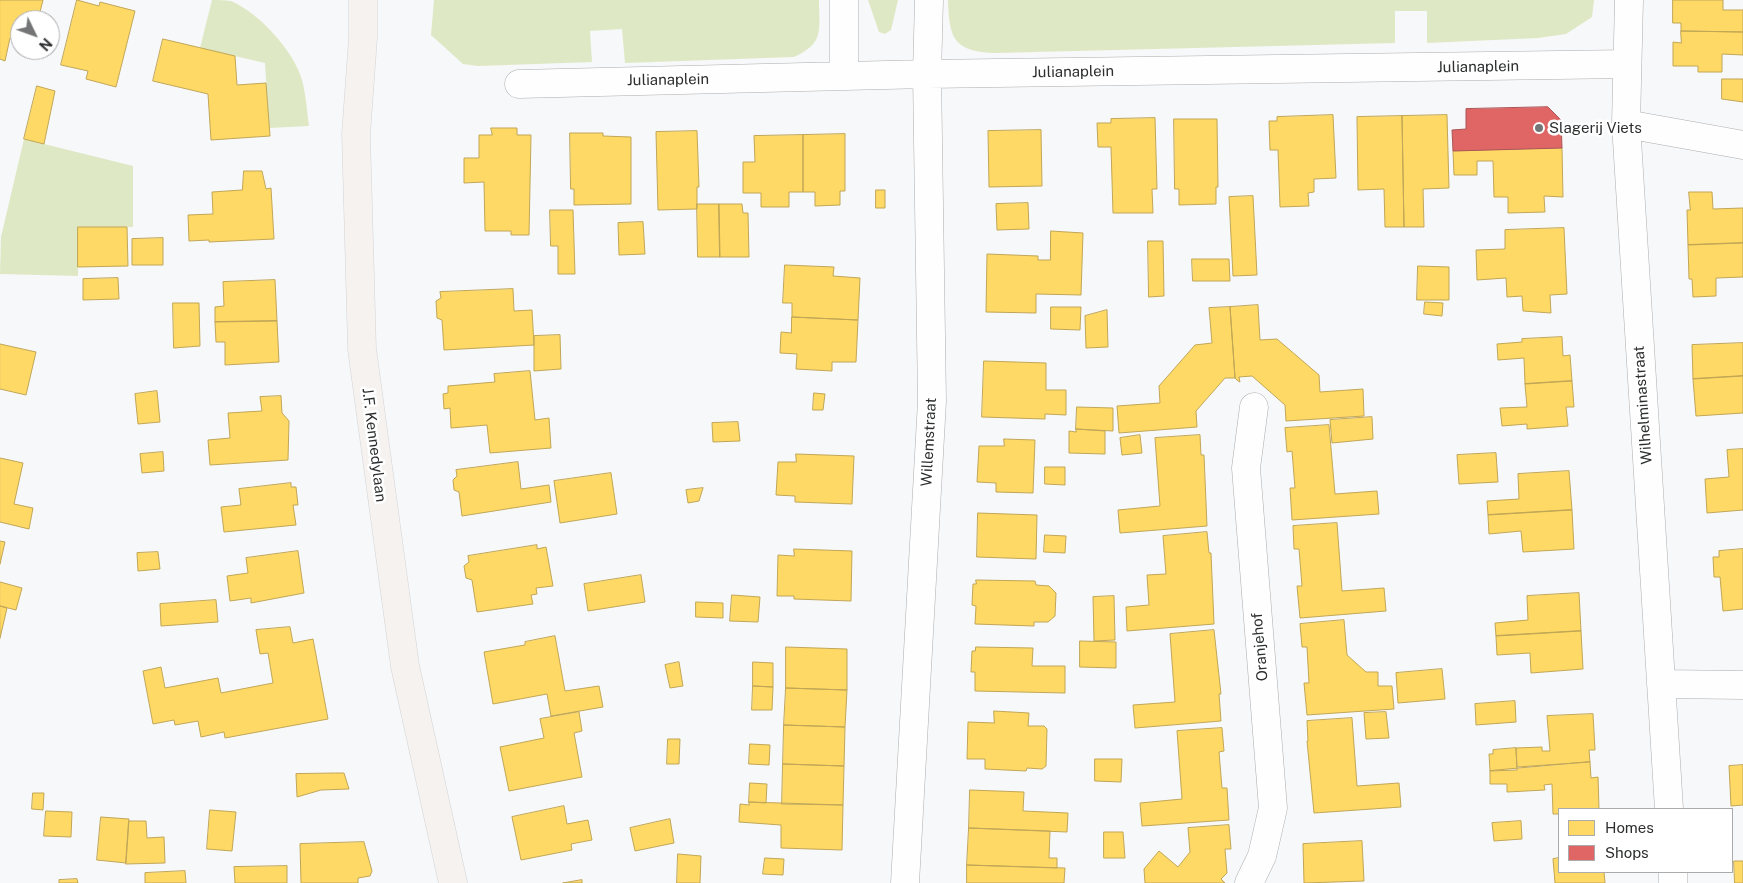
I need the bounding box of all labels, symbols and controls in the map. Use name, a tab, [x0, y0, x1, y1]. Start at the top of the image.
north arrow	[10, 10, 60, 60]
text: N	[36, 35, 55, 54]
street label: Julianaplein	[1437, 57, 1519, 77]
street label: Julianaplein	[1032, 62, 1114, 82]
street label: Julianaplein	[627, 70, 709, 90]
place label: Slagerij Viets	[1549, 119, 1642, 137]
marker: Slagerij Viets	[1533, 122, 1545, 134]
street label: Wilhelminastraat	[1630, 345, 1656, 465]
street label: J.F. Kennedylaan	[358, 387, 390, 503]
street label: Willemstraat	[918, 397, 940, 487]
street label: Oranjehof	[1248, 612, 1272, 682]
legend	[1558, 808, 1733, 873]
text: Homes	[1605, 819, 1654, 836]
text: Shops	[1605, 844, 1649, 861]

